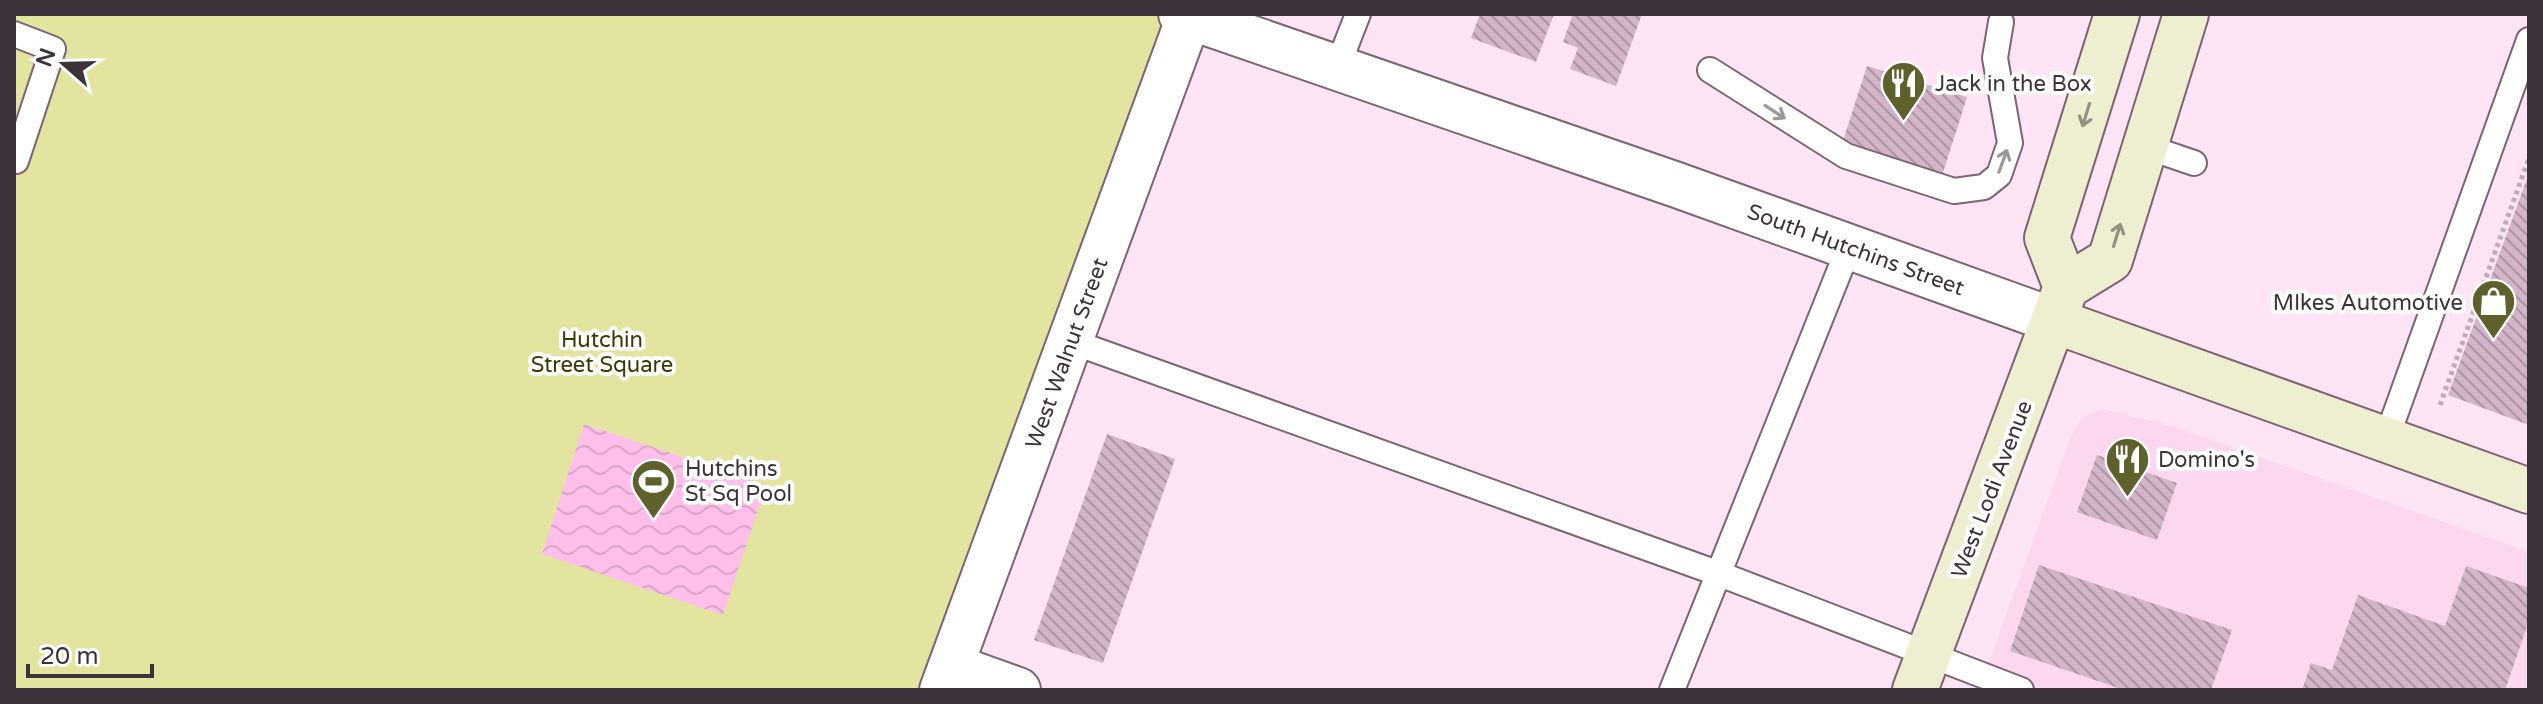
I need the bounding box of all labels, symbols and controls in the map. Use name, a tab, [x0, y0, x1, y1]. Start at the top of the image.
north arrow	[24, 24, 104, 104]
text: N	[31, 45, 61, 70]
restaurant icon: Jack in the Box	[1880, 59, 1928, 122]
place label: Jack in the Box	[1935, 71, 2092, 97]
one-way arrow	[2077, 103, 2092, 128]
one-way arrow	[1763, 105, 1786, 121]
one-way arrow	[1997, 150, 2011, 174]
street label: South Hutchins Street	[1744, 199, 1968, 301]
one-way arrow	[2111, 222, 2126, 247]
street label: West Walnut Street	[1020, 254, 1114, 452]
shop icon: MIkes Automotive	[2470, 278, 2518, 341]
place label: MIkes Automotive	[2273, 290, 2463, 316]
park label: Hutchin Street Square	[531, 327, 673, 378]
street label: West Lodi Avenue	[1946, 397, 2038, 582]
restaurant icon: Domino's	[2103, 435, 2151, 498]
place label: Domino's	[2158, 447, 2255, 473]
place label: Hutchins St Sq Pool	[685, 456, 792, 507]
sports icon: Hutchins St Sq Pool	[630, 457, 678, 520]
scale bar	[28, 628, 152, 678]
text: 20 m	[40, 642, 98, 671]

